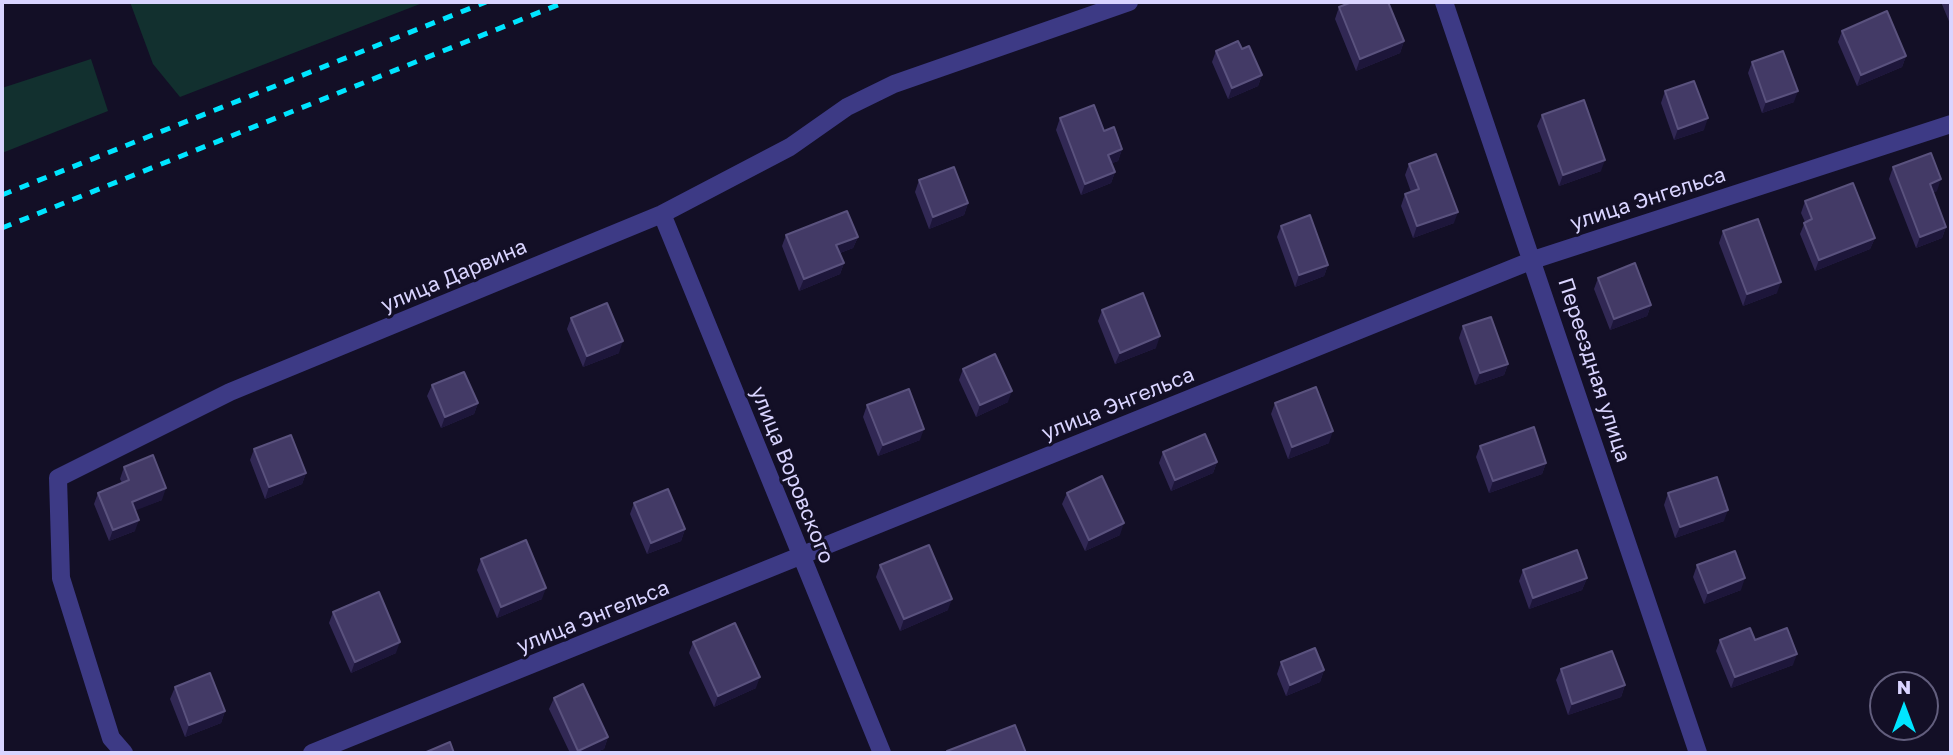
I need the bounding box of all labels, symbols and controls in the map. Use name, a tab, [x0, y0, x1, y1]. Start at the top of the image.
street label: улица Энгельса	[1567, 162, 1729, 236]
street label: улица Дарвина	[377, 234, 531, 318]
street label: Переездная улица	[1552, 275, 1636, 465]
street label: улица Энгельса	[1038, 362, 1198, 446]
street label: улица Воровского	[745, 383, 839, 567]
street label: улица Энгельса	[513, 575, 673, 659]
north arrow	[1869, 671, 1939, 741]
text: N	[1897, 675, 1911, 698]

